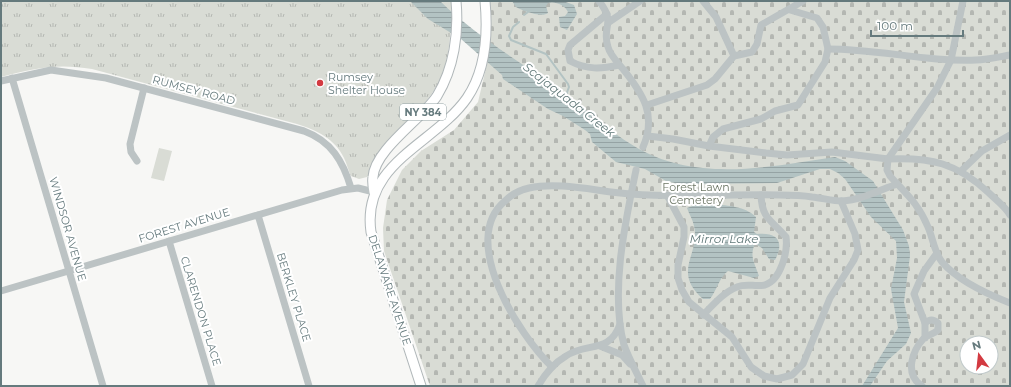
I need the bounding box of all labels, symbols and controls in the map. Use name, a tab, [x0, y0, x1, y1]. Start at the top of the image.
scale bar	[871, 12, 963, 38]
text: 100 m	[877, 18, 913, 33]
water label: Scajaquada Creek	[520, 59, 619, 141]
place label: Rumsey Shelter House	[328, 70, 406, 97]
street label: RUMSEY ROAD	[151, 72, 237, 108]
marker: Rumsey Shelter House	[315, 78, 325, 88]
road number: NY 384	[400, 104, 446, 120]
street label: WINDSOR AVENUE	[46, 175, 90, 283]
park label: Forest Lawn Cemetery	[662, 180, 730, 207]
street label: FOREST AVENUE	[137, 204, 231, 246]
water label: Mirror Lake	[690, 231, 758, 246]
street label: DELAWARE AVENUE	[365, 233, 415, 347]
street label: BERKLEY PLACE	[274, 251, 314, 343]
street label: CLARENDON PLACE	[178, 255, 224, 367]
north arrow	[959, 335, 999, 375]
text: N	[970, 337, 983, 353]

